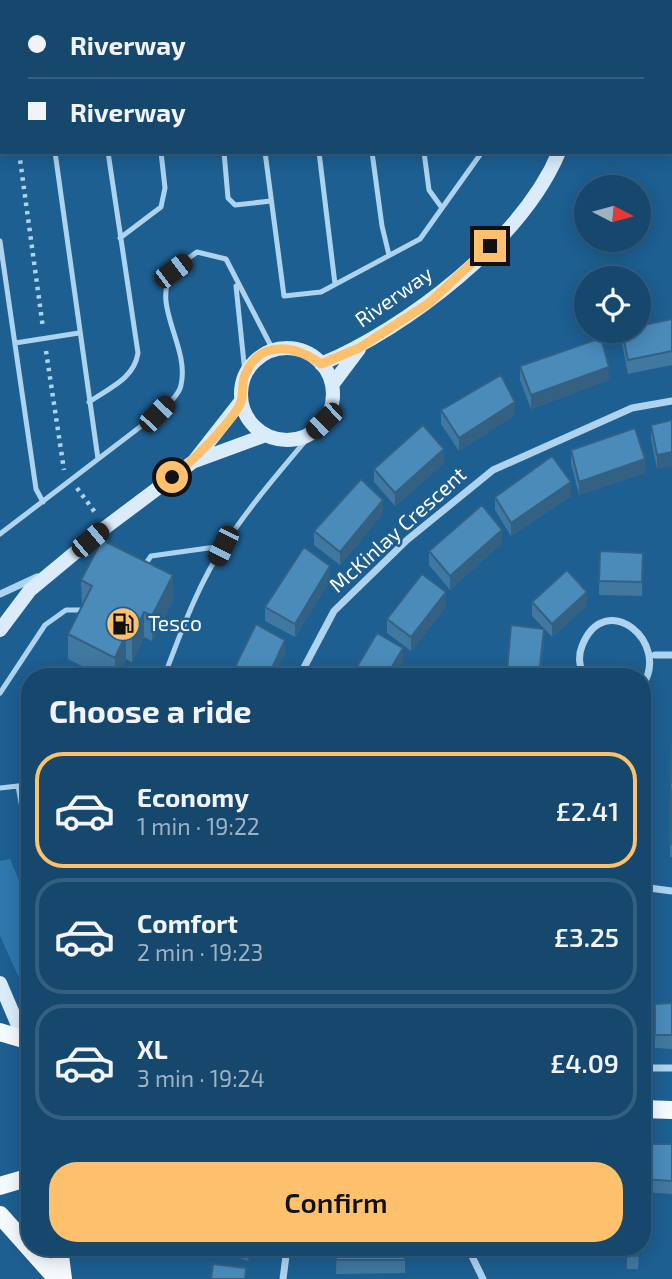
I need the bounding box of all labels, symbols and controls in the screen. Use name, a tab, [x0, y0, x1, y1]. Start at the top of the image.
text: Riverway	[70, 29, 186, 60]
text: Riverway	[70, 96, 186, 127]
north arrow	[574, 175, 651, 252]
map controls	[574, 175, 651, 343]
route end	[474, 230, 506, 262]
car	[150, 250, 197, 292]
street label: Riverway	[350, 260, 437, 331]
button: locate	[574, 266, 651, 343]
car	[135, 392, 180, 436]
car	[302, 399, 347, 443]
route start	[156, 461, 188, 493]
street label: McKinlay Crescent	[324, 461, 470, 597]
car	[68, 518, 113, 562]
car	[205, 523, 242, 569]
fuel station icon: Tesco	[104, 605, 142, 643]
place label: Tesco	[148, 610, 202, 635]
text: Choose a ride	[49, 691, 252, 729]
icon: car	[53, 779, 116, 842]
text: Economy	[137, 781, 249, 812]
text: £2.41	[556, 795, 619, 826]
text: 1 min · 19:22	[137, 812, 260, 840]
icon: car	[53, 905, 116, 968]
text: Comfort	[137, 907, 238, 938]
text: £3.25	[554, 921, 619, 952]
text: 2 min · 19:23	[137, 938, 263, 966]
icon: car	[53, 1031, 116, 1094]
text: XL	[137, 1033, 168, 1064]
text: £4.09	[550, 1047, 619, 1078]
text: 3 min · 19:24	[137, 1064, 265, 1092]
button: Confirm	[49, 1162, 623, 1242]

